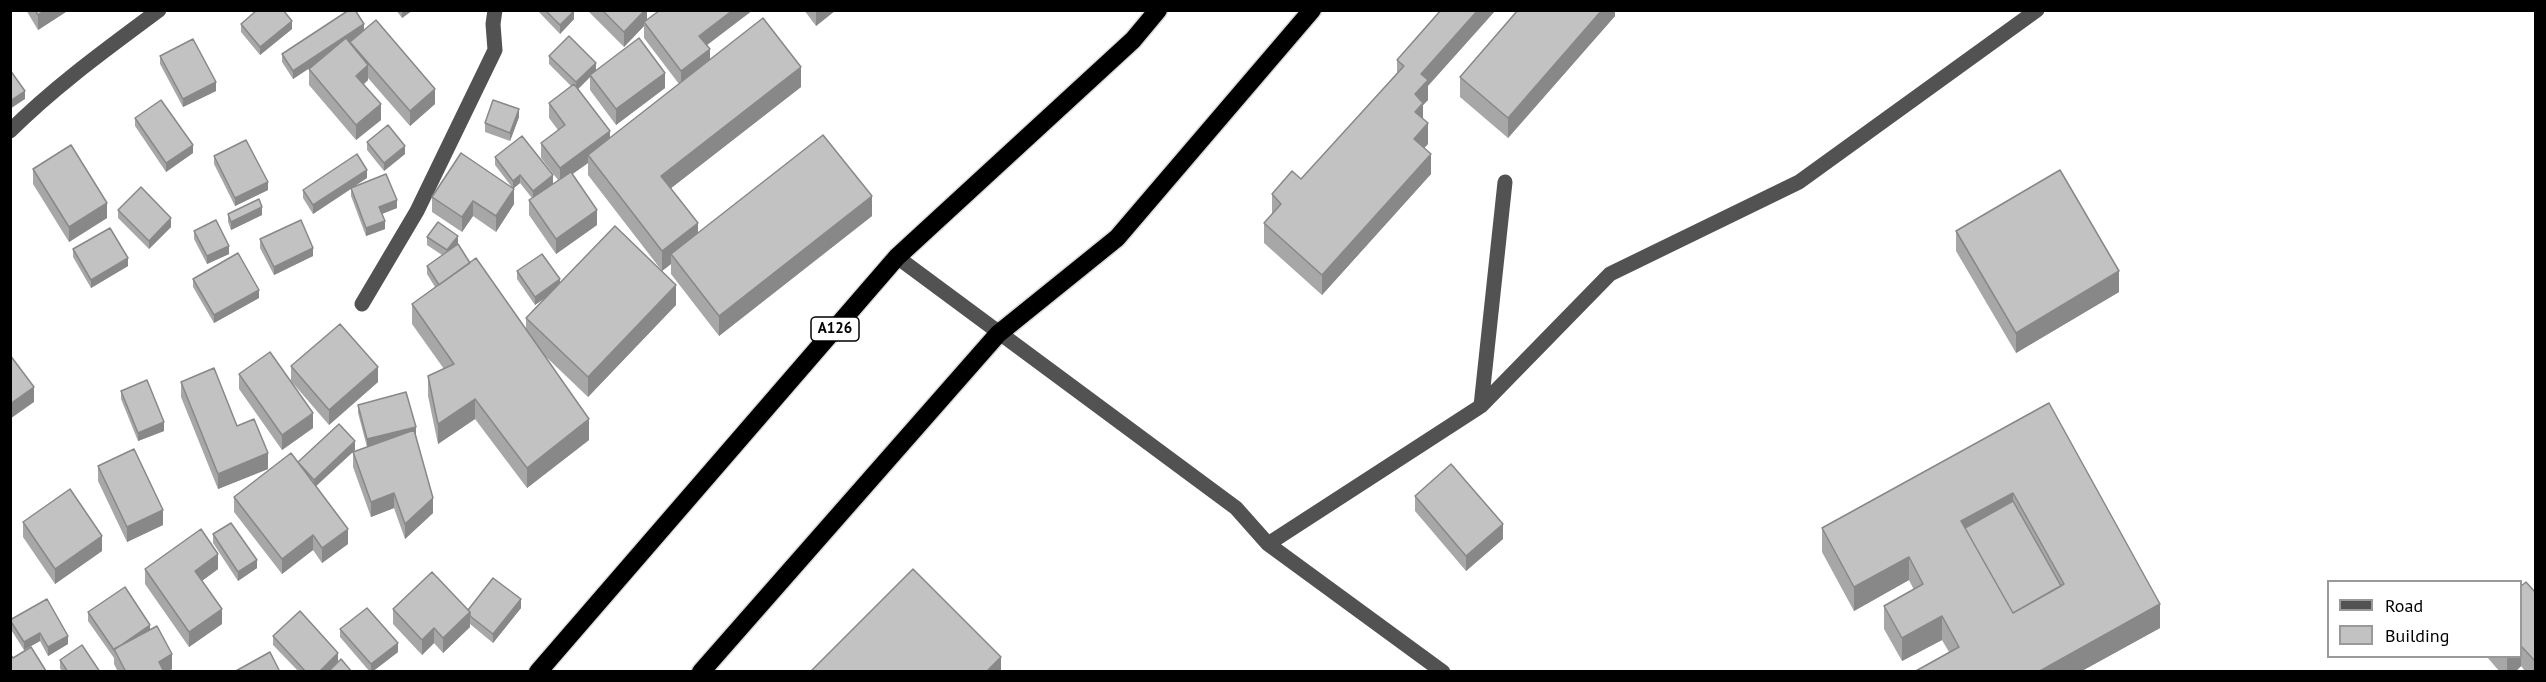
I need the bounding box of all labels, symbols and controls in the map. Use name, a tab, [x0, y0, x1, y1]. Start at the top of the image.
road number: A126	[811, 317, 859, 341]
legend	[2327, 580, 2522, 658]
text: Road	[2385, 594, 2423, 617]
text: Building	[2385, 624, 2449, 647]

